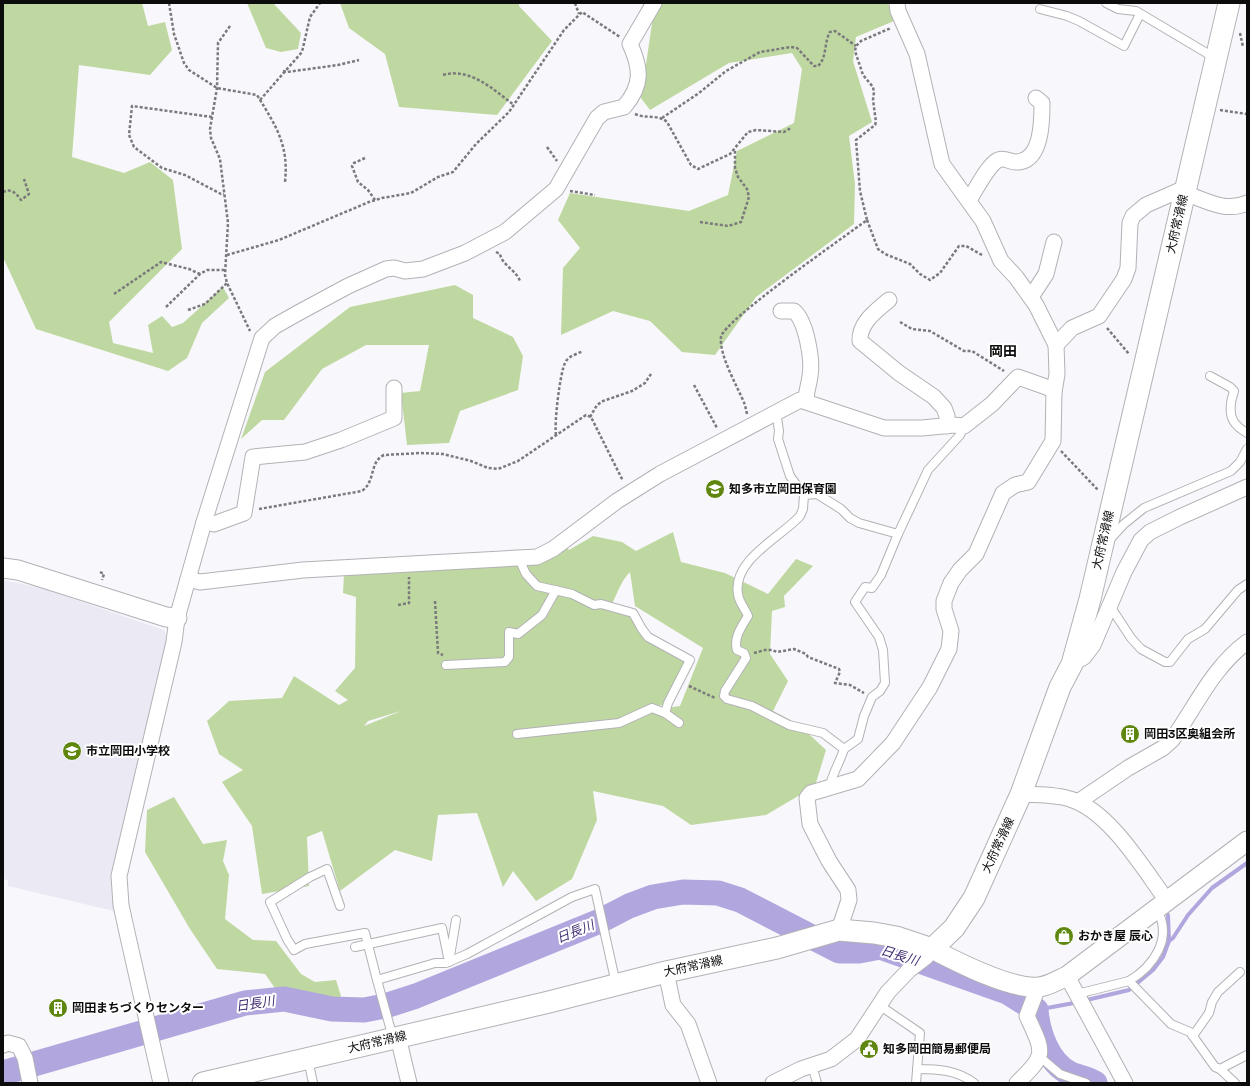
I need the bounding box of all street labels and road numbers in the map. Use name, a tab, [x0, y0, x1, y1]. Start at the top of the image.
street label: 大府常滑線	[1162, 193, 1192, 255]
street label: 大府常滑線	[1088, 509, 1118, 571]
street label: 大府常滑線	[978, 814, 1018, 876]
street label: 大府常滑線	[662, 952, 724, 980]
street label: 大府常滑線	[346, 1027, 408, 1057]

